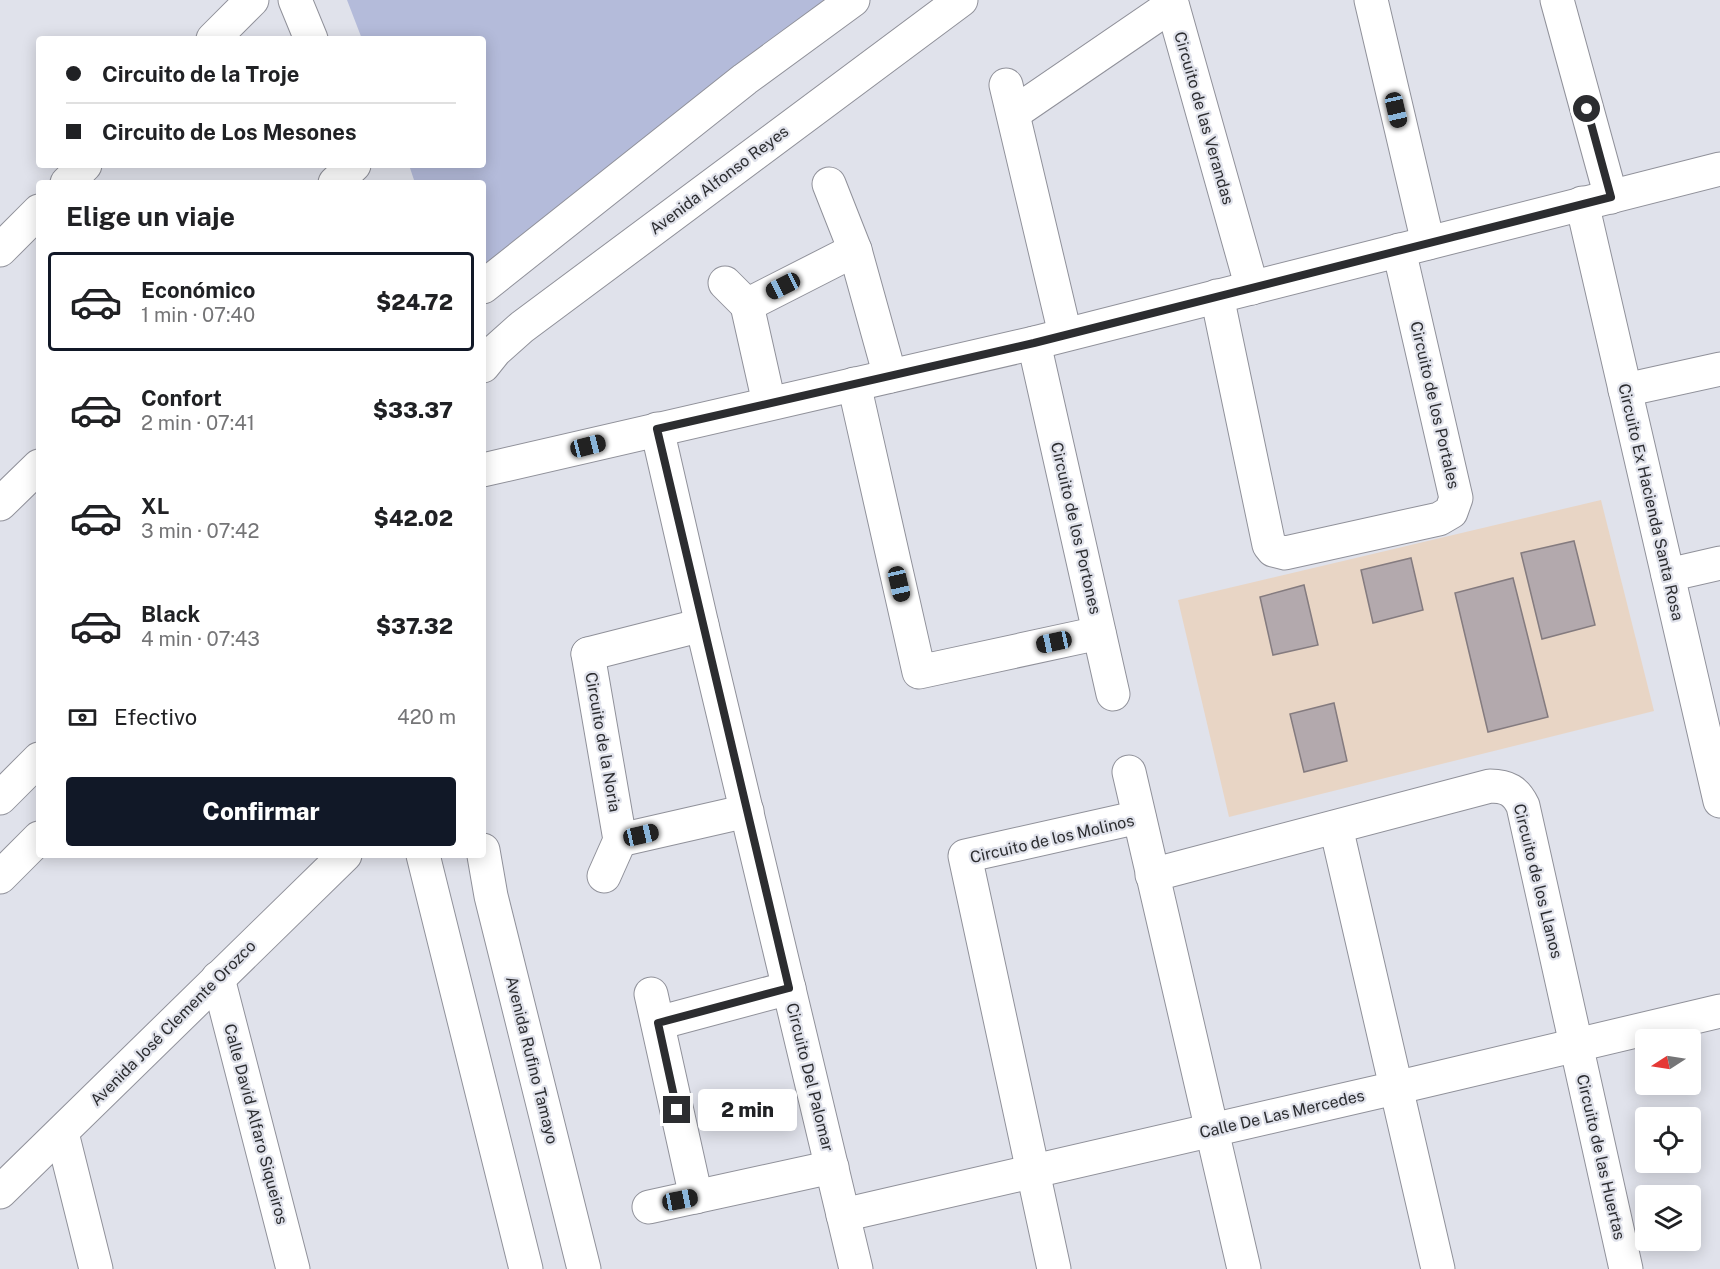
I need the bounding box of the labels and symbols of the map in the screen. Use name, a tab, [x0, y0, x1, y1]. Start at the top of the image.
street label: Circuito de las Verandas	[1170, 29, 1238, 207]
car	[1383, 90, 1409, 130]
route start	[1573, 95, 1600, 122]
street label: Avenida Alfonso Reyes	[646, 122, 792, 238]
car	[763, 270, 803, 302]
street label: Circuito de los Portales	[1406, 319, 1464, 491]
street label: Circuito Ex Hacienda Santa Rosa	[1614, 382, 1688, 622]
car	[568, 433, 608, 459]
street label: Circuito de los Portones	[1047, 440, 1105, 616]
car	[886, 564, 912, 604]
car	[1035, 629, 1073, 655]
street label: Circuito de la Noria	[581, 671, 625, 813]
street label: Circuito de los Llanos	[1510, 802, 1566, 960]
street label: Circuito de los Molinos	[968, 811, 1136, 867]
car	[621, 822, 661, 848]
street label: Avenida José Clemente Orozco	[86, 936, 260, 1110]
street label: Avenida Rufino Tamayo	[502, 974, 562, 1146]
street label: Circuito Del Palomar	[782, 1001, 838, 1153]
street label: Calle David Alfaro Siqueiros	[220, 1022, 292, 1226]
north arrow	[1635, 1029, 1701, 1095]
street label: Circuito de las Huertas	[1573, 1072, 1629, 1242]
street label: Calle De Las Mercedes	[1198, 1086, 1366, 1142]
callout: 2 min	[698, 1089, 797, 1131]
route end	[663, 1096, 690, 1123]
car	[661, 1188, 699, 1212]

